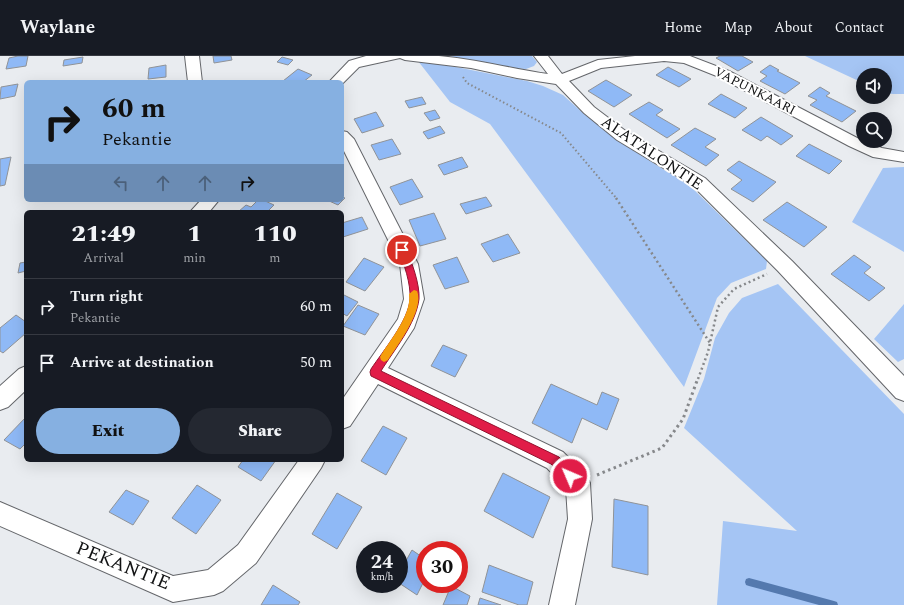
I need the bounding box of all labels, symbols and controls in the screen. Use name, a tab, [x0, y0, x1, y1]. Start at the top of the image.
text: Waylane	[20, 13, 95, 42]
text: Home	[664, 17, 702, 38]
text: Map	[724, 17, 752, 38]
text: About	[774, 17, 813, 38]
text: Contact	[835, 17, 884, 38]
street label: VAPUNKAARI	[711, 62, 799, 120]
map controls	[856, 68, 892, 148]
button: sound	[856, 68, 892, 104]
text: 60 m	[102, 87, 166, 130]
icon: right	[36, 96, 88, 148]
street label: ALATALONTIE	[596, 110, 708, 196]
button: search	[856, 112, 892, 148]
text: Pekantie	[102, 126, 172, 153]
icon: left	[110, 172, 132, 194]
icon: ahead	[152, 172, 174, 194]
icon: ahead	[194, 172, 216, 194]
icon: right	[236, 172, 258, 194]
text: 21:49	[71, 216, 136, 252]
text: 1	[187, 216, 202, 252]
text: 110	[253, 216, 297, 252]
pin	[385, 233, 419, 267]
icon: arrive	[391, 239, 413, 261]
text: Arrival	[83, 248, 124, 268]
text: min	[183, 248, 206, 268]
text: m	[269, 248, 281, 268]
text: Turn right	[70, 285, 143, 308]
text: 60 m	[300, 295, 332, 318]
icon: right	[36, 296, 58, 318]
text: Pekantie	[70, 308, 120, 328]
text: Arrive at destination	[70, 351, 214, 374]
text: 50 m	[300, 351, 332, 374]
icon: arrive	[36, 352, 58, 374]
button: Exit	[36, 408, 180, 454]
button: Share	[188, 408, 332, 454]
position arrow	[549, 455, 591, 497]
street label: PEKANTIE	[71, 534, 175, 598]
speed limit sign: 30	[416, 541, 468, 593]
text: 24	[371, 547, 393, 577]
text: km/h	[371, 569, 393, 585]

